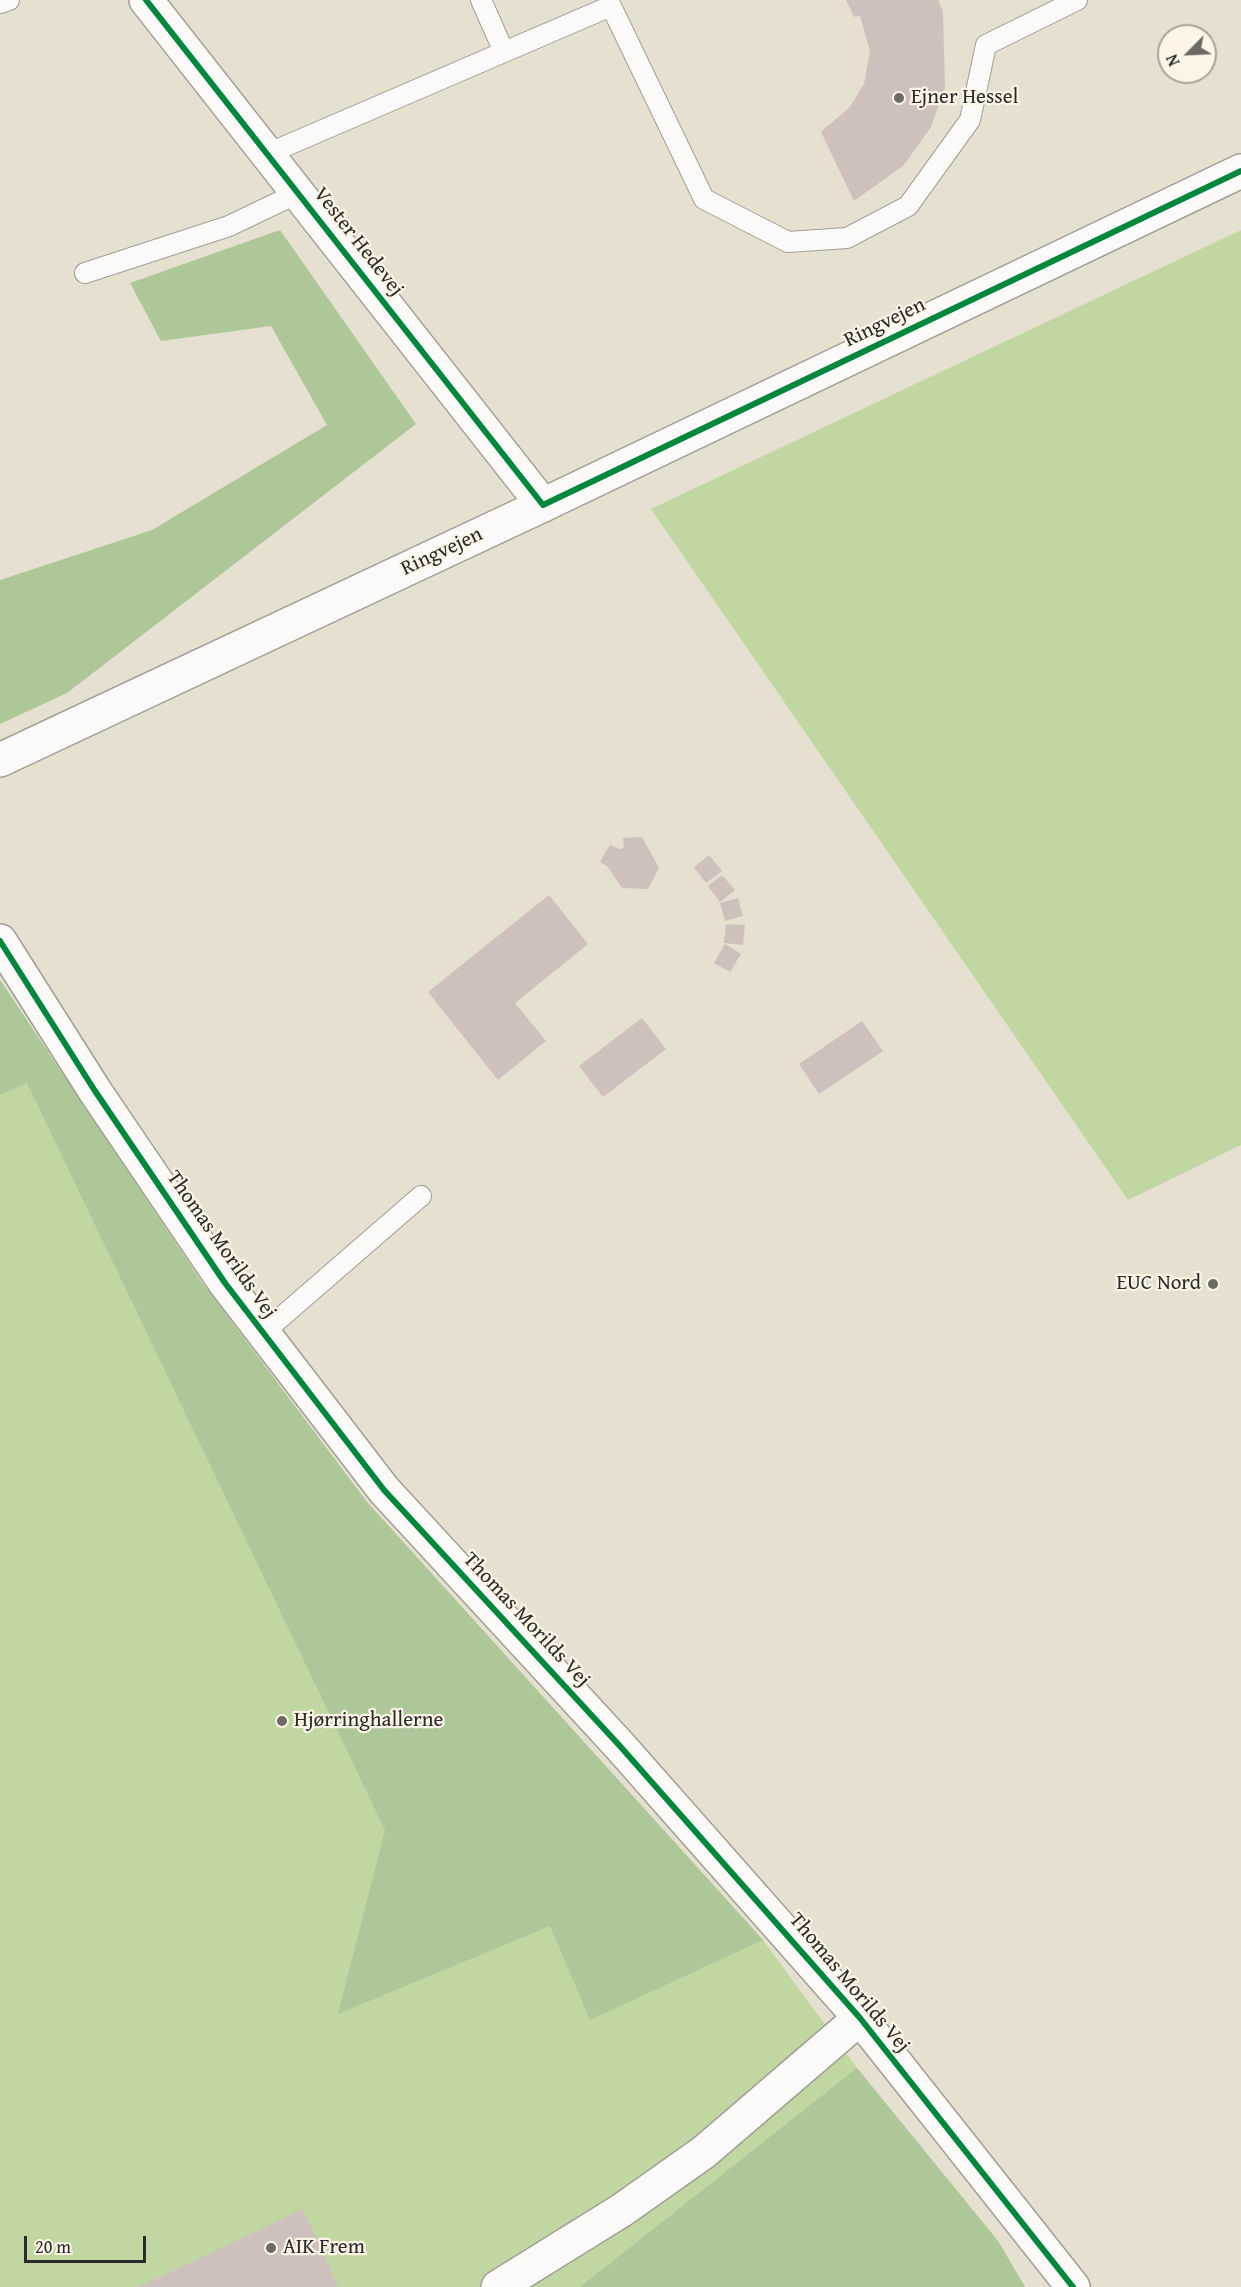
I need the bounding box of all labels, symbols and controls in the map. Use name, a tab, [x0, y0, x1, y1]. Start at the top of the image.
north arrow	[1157, 24, 1217, 84]
text: N	[1159, 51, 1186, 70]
place label: Ejner Hessel	[911, 85, 1018, 111]
marker: Ejner Hessel	[892, 91, 906, 105]
street label: Vester Hedevej	[308, 182, 408, 302]
street label: Ringvejen	[840, 293, 930, 353]
street label: Ringvejen	[397, 522, 487, 582]
street label: Thomas Morilds Vej	[161, 1166, 281, 1324]
place label: EUC Nord	[1116, 1271, 1201, 1297]
marker: EUC Nord	[1206, 1277, 1220, 1291]
street label: Thomas Morilds Vej	[457, 1547, 595, 1693]
place label: Hjørringhallerne	[294, 1708, 443, 1734]
marker: Hjørringhallerne	[275, 1714, 289, 1728]
street label: Thomas Morilds Vej	[783, 1908, 915, 2058]
scale bar	[27, 2224, 148, 2262]
text: 20 m	[35, 2233, 71, 2260]
place label: AIK Frem	[283, 2235, 365, 2261]
marker: AIK Frem	[264, 2241, 278, 2255]

